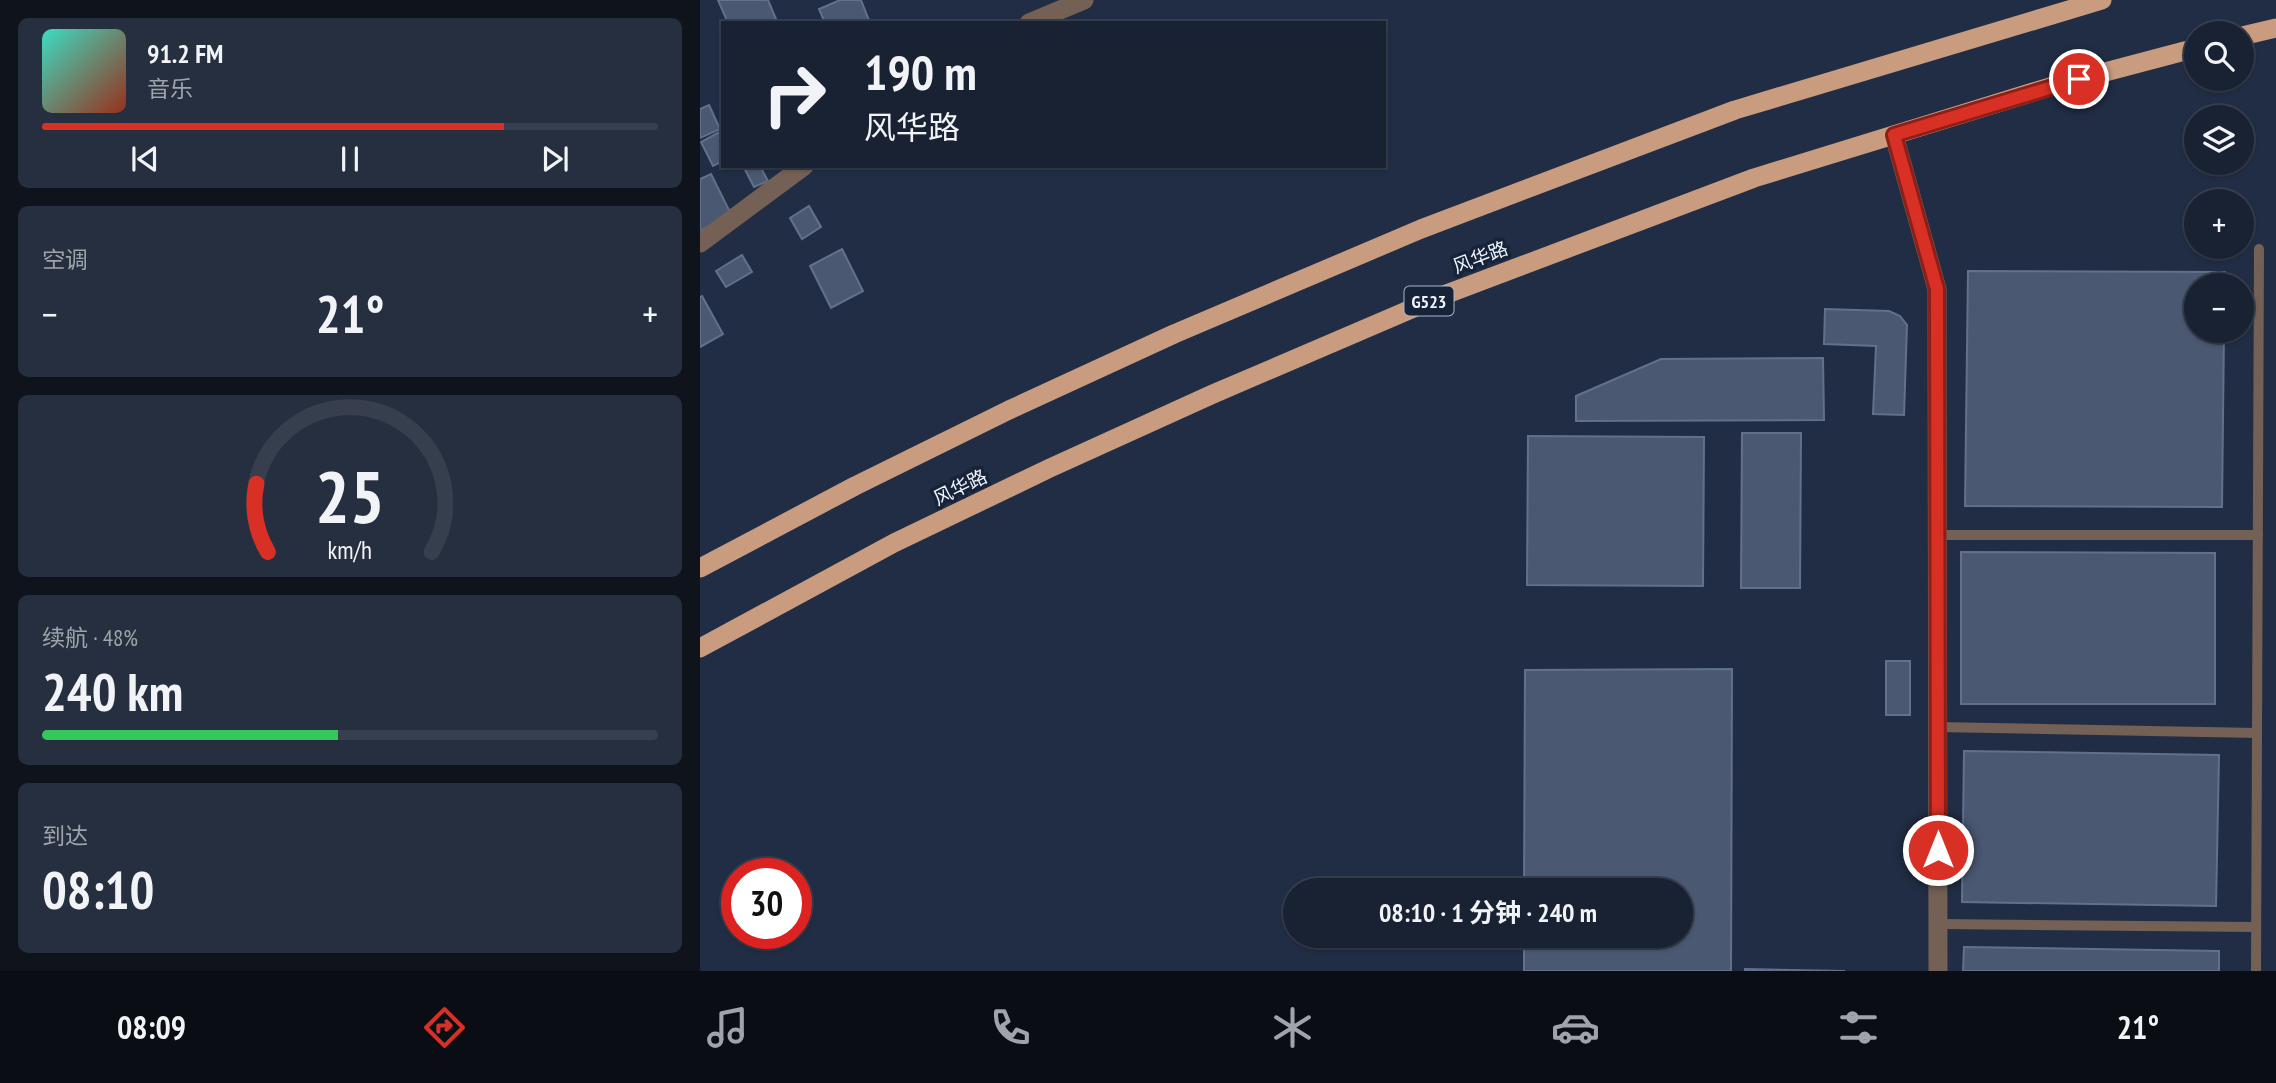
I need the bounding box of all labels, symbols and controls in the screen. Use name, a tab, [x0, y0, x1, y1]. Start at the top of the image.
map controls	[2184, 21, 2254, 343]
button: search	[2184, 21, 2254, 91]
text: 91.2 FM	[147, 37, 223, 70]
text: 190 m	[864, 40, 977, 104]
icon: right	[749, 49, 840, 140]
pin	[2049, 49, 2109, 109]
icon: arrive	[2060, 60, 2098, 98]
text: 音乐	[147, 74, 193, 103]
button: layers	[2184, 105, 2254, 175]
text: 风华路	[864, 106, 960, 148]
icon: previous	[126, 140, 164, 178]
icon: pause	[331, 140, 369, 178]
icon: next	[536, 140, 574, 178]
button: +	[2184, 189, 2254, 259]
street label: 风华路	[1449, 236, 1511, 278]
text: 空调	[42, 245, 88, 274]
button: −	[2184, 273, 2254, 343]
text: 21°	[316, 280, 384, 347]
road number: G523	[1404, 286, 1454, 316]
text: −	[42, 289, 58, 338]
text: +	[642, 289, 658, 338]
text: 25	[315, 448, 385, 542]
street label: 风华路	[929, 464, 991, 510]
text: km/h	[328, 533, 372, 565]
text: 续航 · 48%	[42, 623, 138, 652]
text: 240 km	[42, 658, 183, 725]
position arrow	[1901, 813, 1975, 887]
text: 到达	[42, 821, 88, 850]
text: 08:10	[42, 856, 154, 923]
speed limit sign: 30	[721, 858, 812, 949]
text: 08:10 · 1 分钟 · 240 m	[1379, 896, 1597, 929]
icon: directions	[420, 1003, 469, 1052]
icon: music	[703, 1003, 752, 1052]
icon: phone	[986, 1003, 1035, 1052]
icon: climate	[1268, 1003, 1317, 1052]
icon: car	[1551, 1003, 1600, 1052]
icon: filters	[1834, 1003, 1883, 1052]
text: 08:09	[117, 1006, 186, 1048]
text: 21°	[2117, 1006, 2159, 1048]

